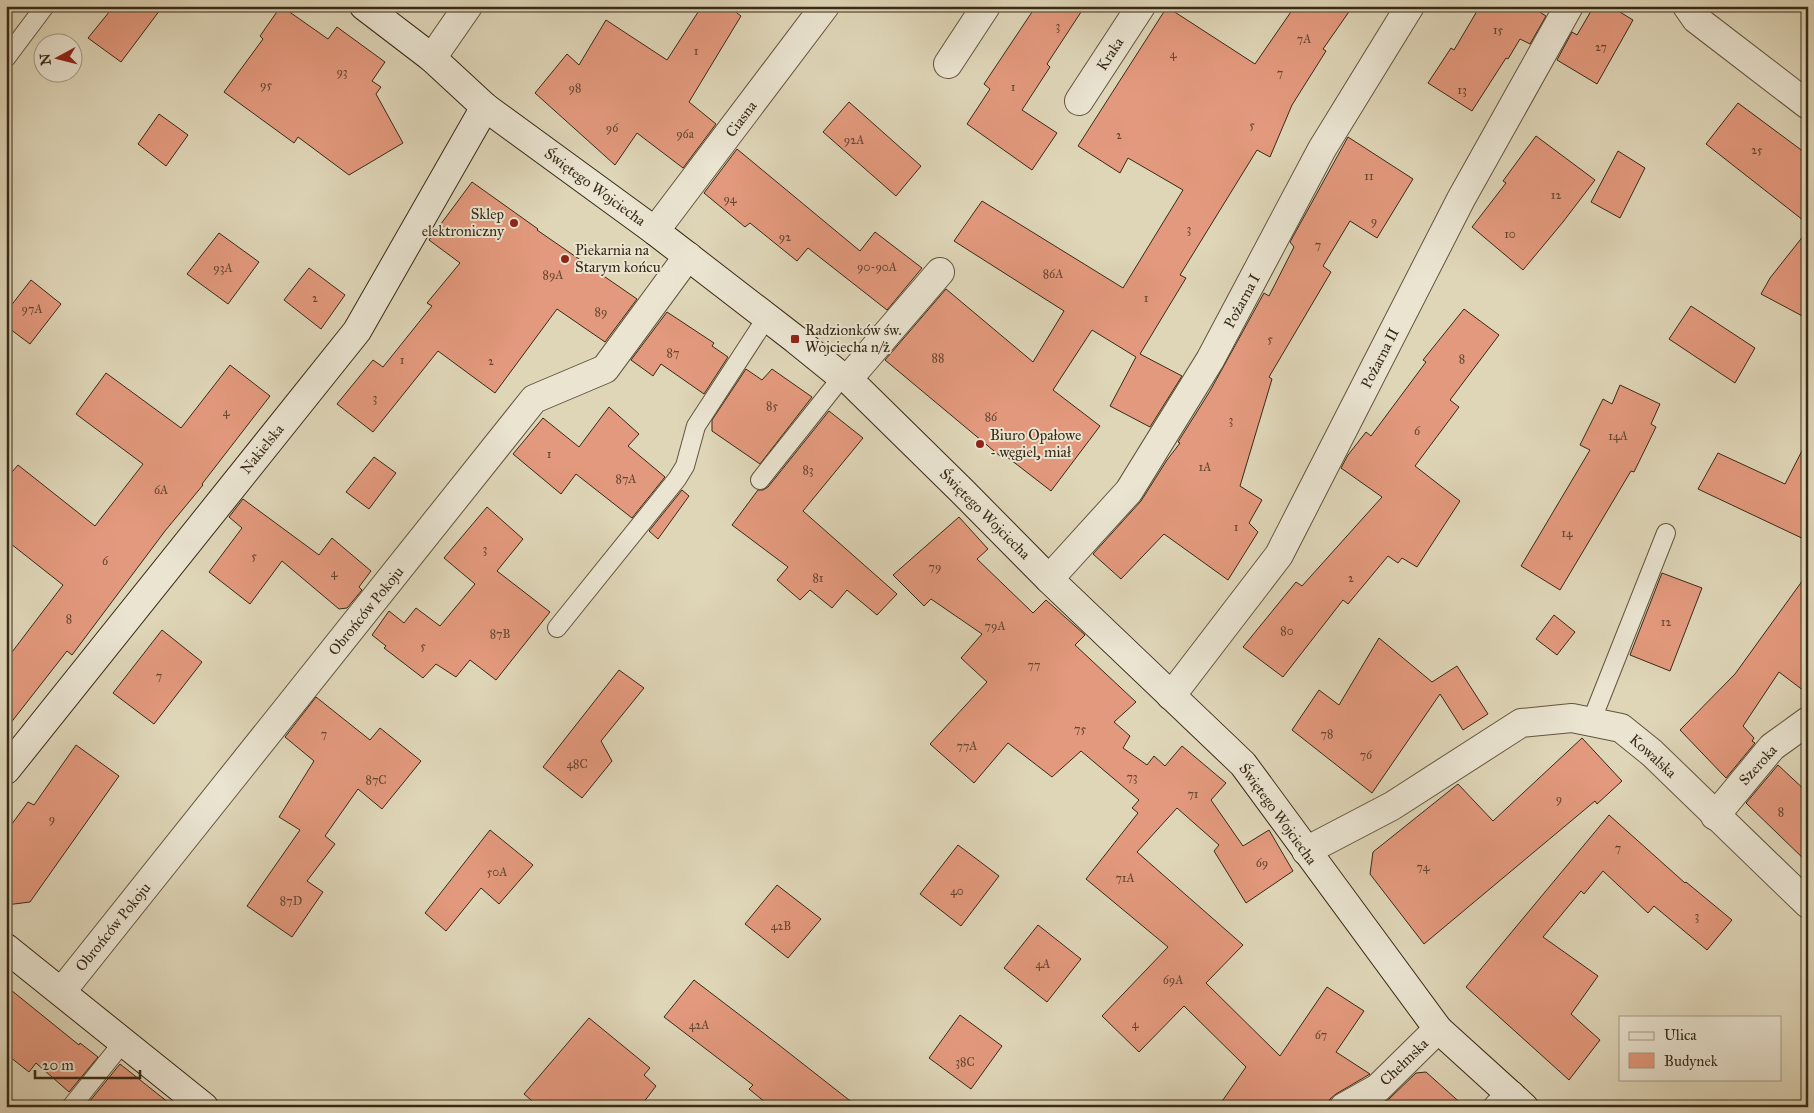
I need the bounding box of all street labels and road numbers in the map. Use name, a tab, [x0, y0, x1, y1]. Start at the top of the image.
street label: Kraka	[1093, 33, 1128, 74]
street label: Ciasna	[722, 97, 761, 141]
street label: Świętego Wojciecha	[541, 143, 650, 230]
street label: Pożarna I	[1220, 271, 1264, 331]
street label: Pożarna II	[1357, 325, 1403, 391]
street label: Nakielska	[237, 420, 288, 478]
street label: Świętego Wojciecha	[936, 464, 1035, 564]
street label: Obrońców Pokoju	[325, 563, 407, 659]
street label: Kowalska	[1626, 730, 1681, 782]
street label: Szeroka	[1735, 741, 1781, 789]
street label: Świętego Wojciecha	[1235, 759, 1322, 869]
street label: Obrońców Pokoju	[72, 879, 154, 975]
street label: Chełmska	[1376, 1034, 1432, 1089]

